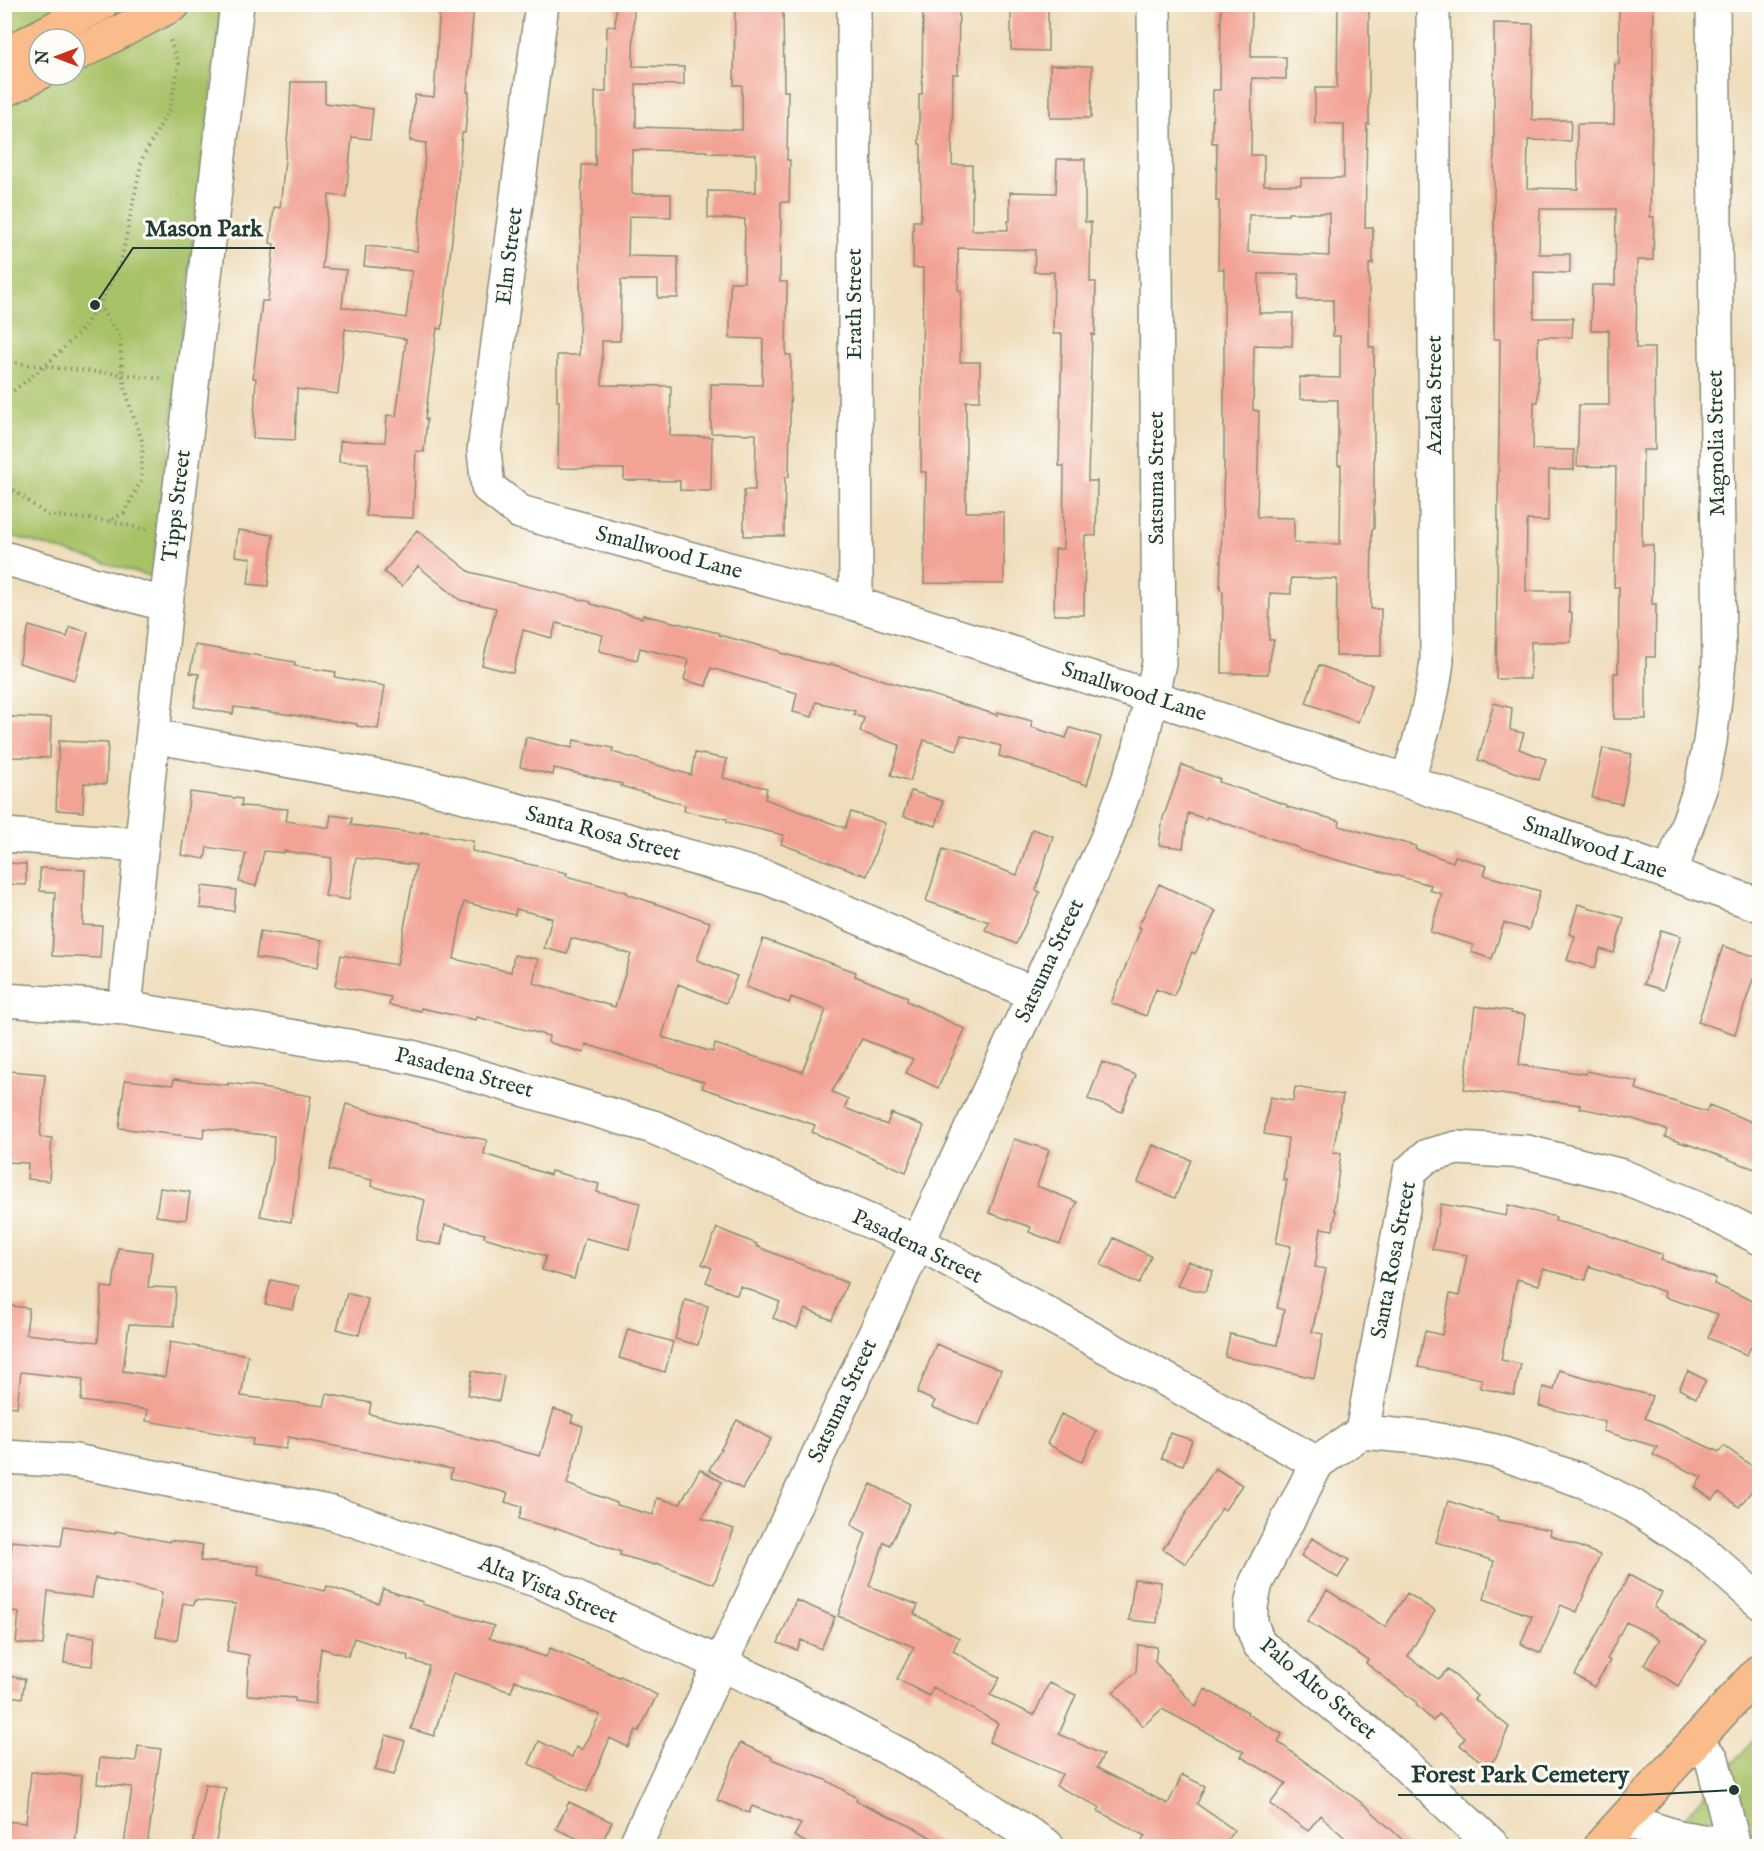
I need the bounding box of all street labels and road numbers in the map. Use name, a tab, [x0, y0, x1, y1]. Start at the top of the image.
street label: Elm Street	[490, 205, 530, 306]
street label: Erath Street	[841, 248, 869, 360]
street label: Azalea Street	[1421, 335, 1449, 456]
street label: Magnolia Street	[1702, 369, 1732, 516]
street label: Satsuma Street	[1143, 411, 1171, 545]
street label: Tipps Street	[156, 448, 198, 564]
street label: Smallwood Lane	[592, 520, 746, 586]
street label: Smallwood Lane	[1058, 655, 1210, 729]
street label: Santa Rosa Street	[522, 800, 684, 868]
street label: Smallwood Lane	[1519, 810, 1671, 886]
street label: Satsuma Street	[1009, 894, 1091, 1027]
street label: Pasadena Street	[392, 1041, 537, 1105]
street label: Santa Rosa Street	[1365, 1179, 1423, 1341]
street label: Pasadena Street	[847, 1203, 987, 1291]
street label: Satsuma Street	[802, 1334, 884, 1467]
street label: Alta Vista Street	[474, 1549, 622, 1631]
street label: Palo Alto Street	[1254, 1632, 1383, 1746]

